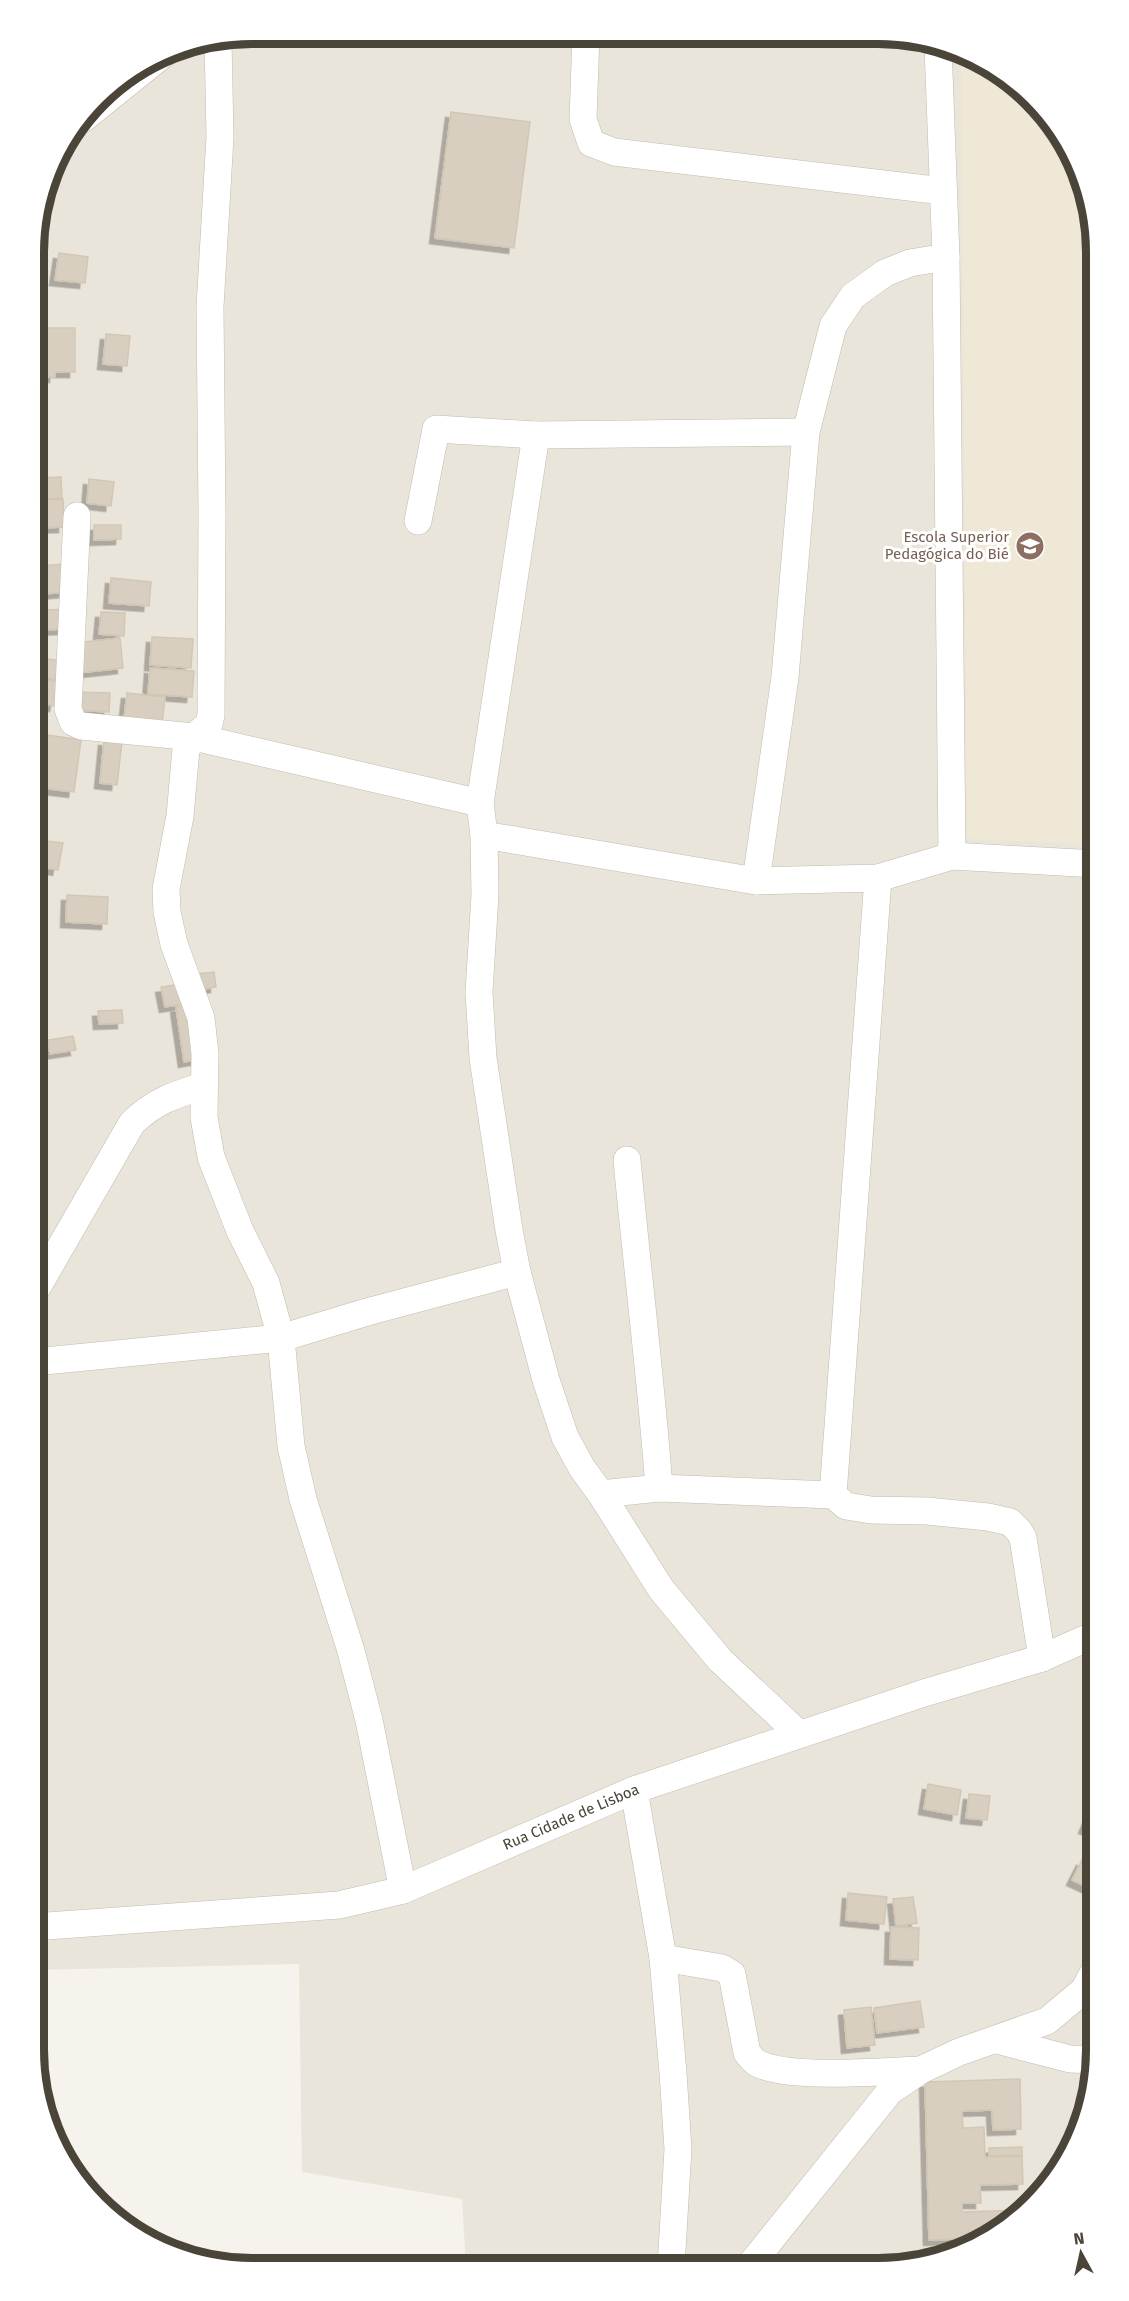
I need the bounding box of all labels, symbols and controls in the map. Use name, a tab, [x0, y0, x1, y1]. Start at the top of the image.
place label: Escola Superior Pedagógica do Bié	[885, 528, 1009, 563]
school or university icon: Escola Superior Pedagógica do Bié	[1014, 530, 1046, 562]
street label: Rua Cidade de Lisboa	[500, 1780, 642, 1854]
north arrow	[1051, 2223, 1111, 2283]
text: N	[1072, 2228, 1086, 2249]

